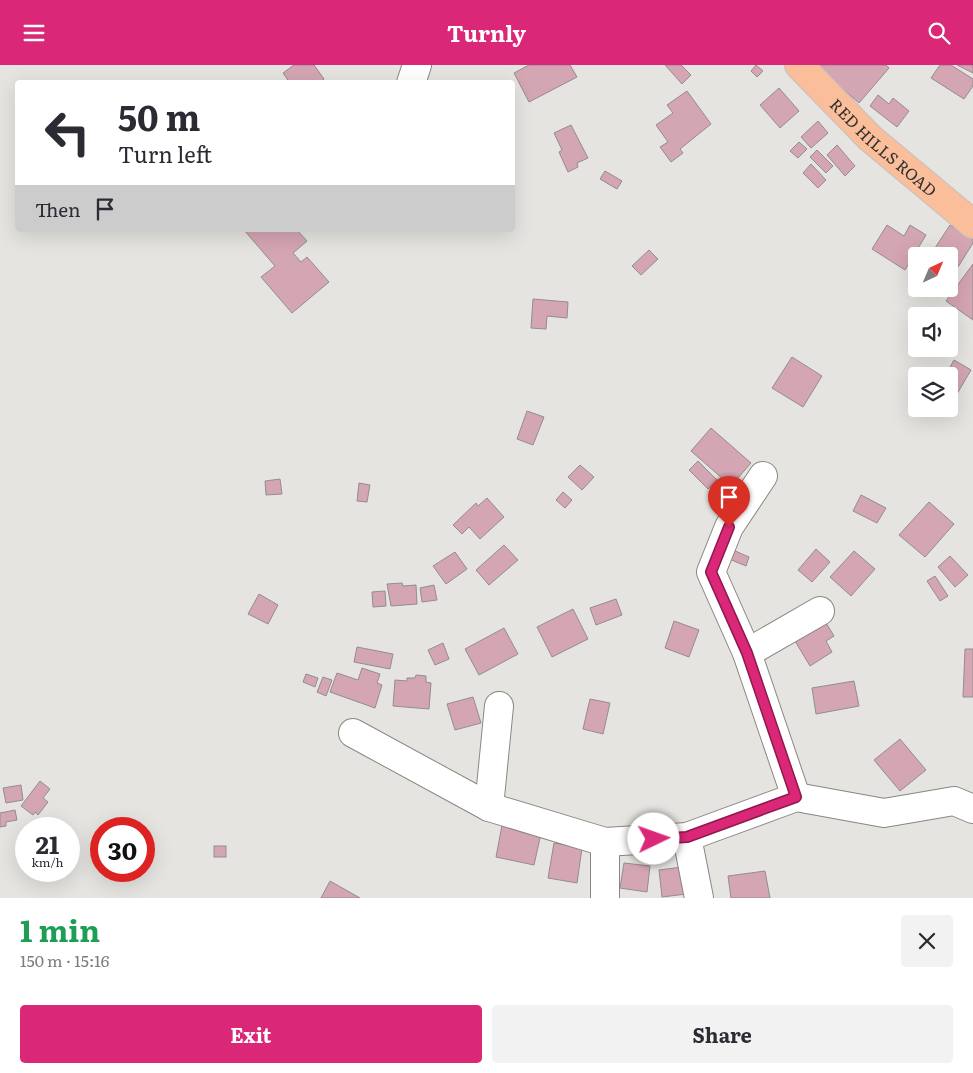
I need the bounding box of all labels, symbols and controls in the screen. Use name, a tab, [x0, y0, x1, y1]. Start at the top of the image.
text: Turnly	[447, 16, 526, 49]
icon: menu	[20, 19, 48, 47]
icon: search	[925, 19, 953, 47]
text: 50 m	[118, 90, 201, 142]
street label: RED HILLS ROAD	[825, 92, 943, 201]
icon: left	[35, 100, 100, 165]
text: Turn left	[118, 137, 212, 170]
text: Then	[35, 195, 81, 223]
icon: arrive	[91, 195, 119, 223]
north arrow	[908, 247, 958, 297]
map controls	[908, 247, 958, 417]
button: sound	[908, 307, 958, 357]
button: layers	[908, 367, 958, 417]
pin	[708, 476, 750, 527]
icon: arrive	[715, 483, 743, 511]
position arrow	[627, 812, 679, 864]
speed limit sign: 30	[90, 817, 155, 882]
text: 21	[36, 825, 59, 862]
text: km/h	[32, 853, 63, 871]
text: 1 min	[20, 907, 100, 951]
button: close	[901, 915, 953, 967]
text: 150 m · 15:16	[20, 948, 109, 972]
button: Exit	[20, 1005, 482, 1063]
button: Share	[492, 1005, 953, 1063]

